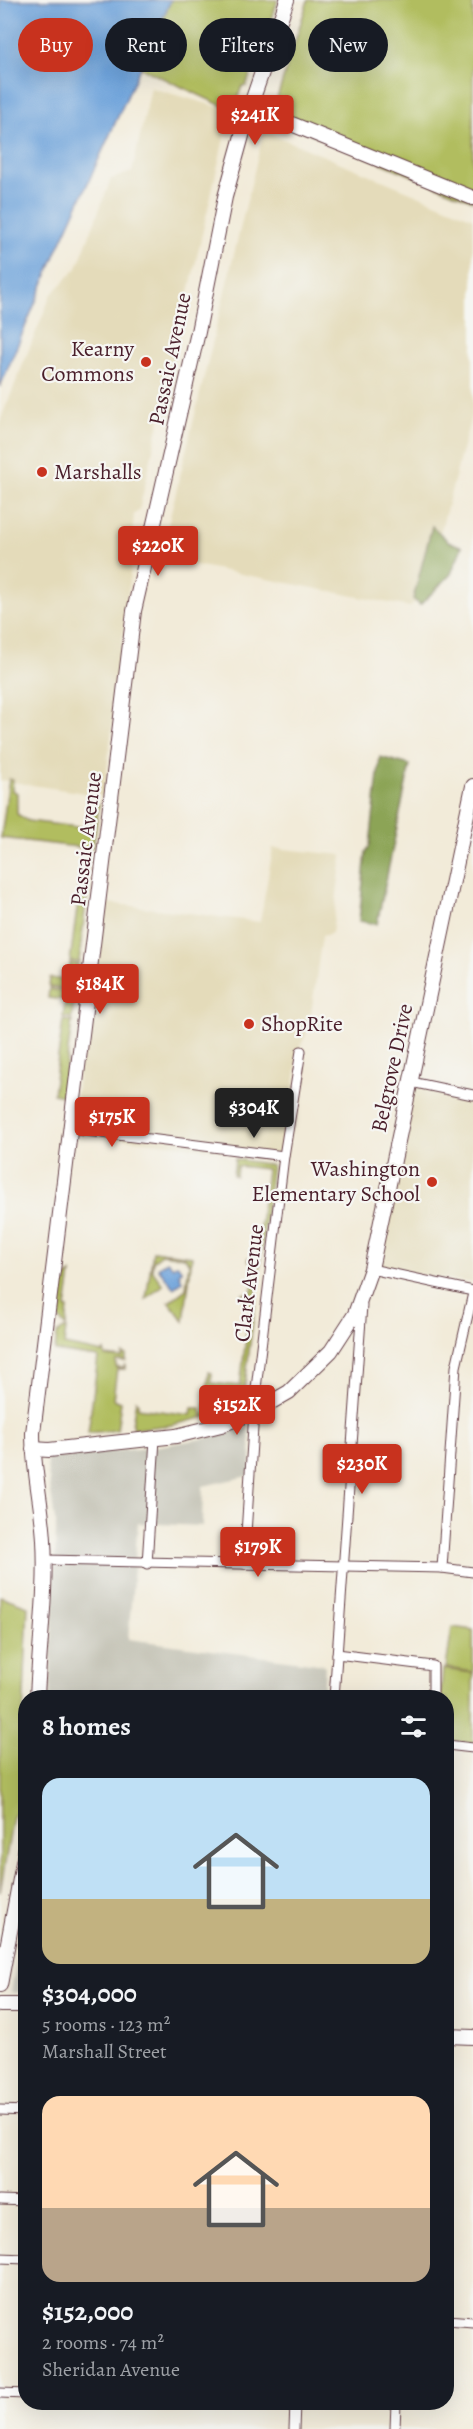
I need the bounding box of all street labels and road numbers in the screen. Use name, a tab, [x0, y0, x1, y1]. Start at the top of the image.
street label: Passaic Avenue	[141, 290, 199, 428]
street label: Passaic Avenue	[63, 770, 109, 908]
street label: Belgrove Drive	[364, 1001, 420, 1135]
street label: Clark Avenue	[227, 1222, 271, 1344]

